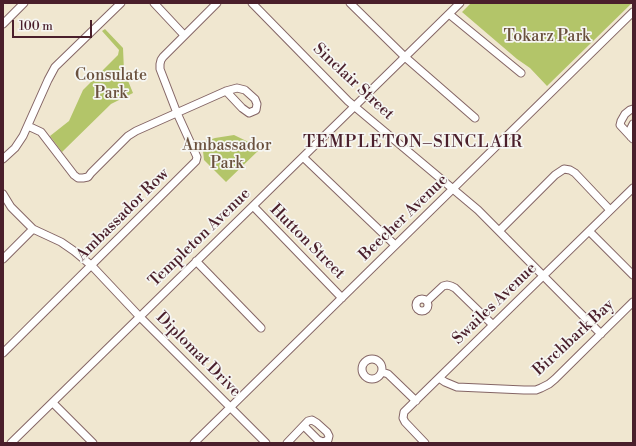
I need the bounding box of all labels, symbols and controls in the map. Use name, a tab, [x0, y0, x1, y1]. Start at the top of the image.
scale bar	[14, 12, 94, 38]
text: 100 m	[19, 19, 53, 34]
park label: Tokarz Park	[504, 27, 590, 47]
street label: Sinclair Street	[309, 40, 397, 124]
park label: Consulate Park	[75, 66, 147, 104]
district label: TEMPLETON–SINCLAIR	[303, 133, 523, 153]
park label: Ambassador Park	[182, 136, 272, 174]
street label: Ambassador Row	[73, 165, 173, 265]
street label: Beecher Avenue	[356, 171, 452, 265]
street label: Templeton Avenue	[145, 185, 255, 291]
street label: Hutton Street	[265, 200, 349, 284]
street label: Swailes Avenue	[449, 259, 541, 349]
street label: Birchbark Bay	[530, 296, 618, 380]
street label: Diplomat Drive	[151, 308, 245, 402]

